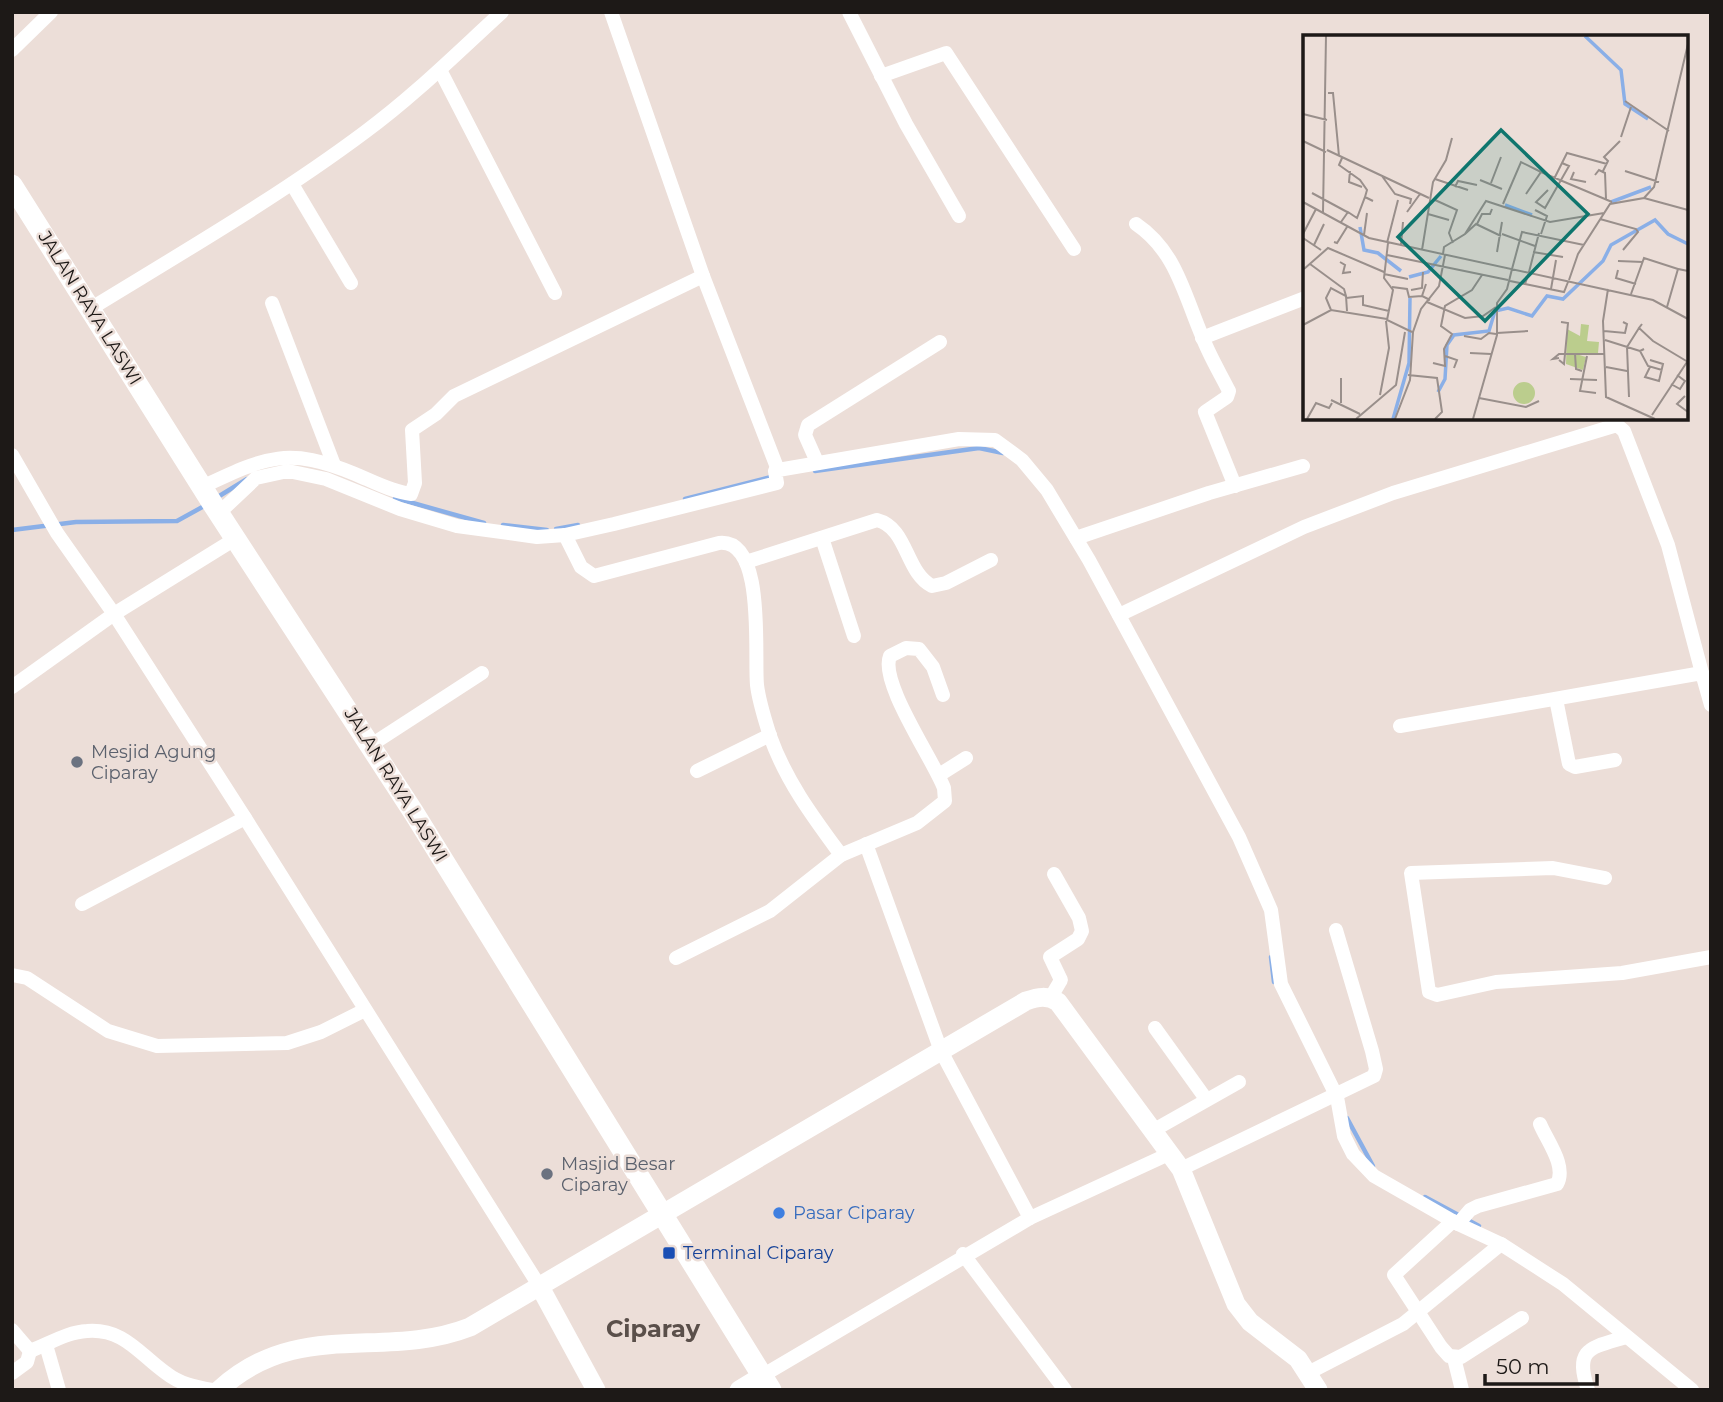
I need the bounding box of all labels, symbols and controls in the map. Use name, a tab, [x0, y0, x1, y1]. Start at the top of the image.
inset map	[1303, 35, 1688, 420]
street label: JALAN RAYA LASWI	[33, 226, 146, 389]
street label: JALAN RAYA LASWI	[339, 703, 452, 866]
place label: Mesjid Agung Ciparay	[91, 741, 216, 784]
marker: Mesjid Agung Ciparay	[69, 754, 85, 770]
place label: Masjid Besar Ciparay	[561, 1153, 675, 1196]
marker: Masjid Besar Ciparay	[539, 1166, 555, 1182]
place label: Pasar Ciparay	[793, 1202, 915, 1224]
marker: Pasar Ciparay	[771, 1205, 787, 1221]
place label: Terminal Ciparay	[683, 1242, 834, 1264]
marker: Terminal Ciparay	[661, 1245, 677, 1261]
district label: Ciparay	[606, 1314, 701, 1343]
scale bar	[1485, 1342, 1597, 1386]
text: 50 m	[1496, 1354, 1550, 1379]

